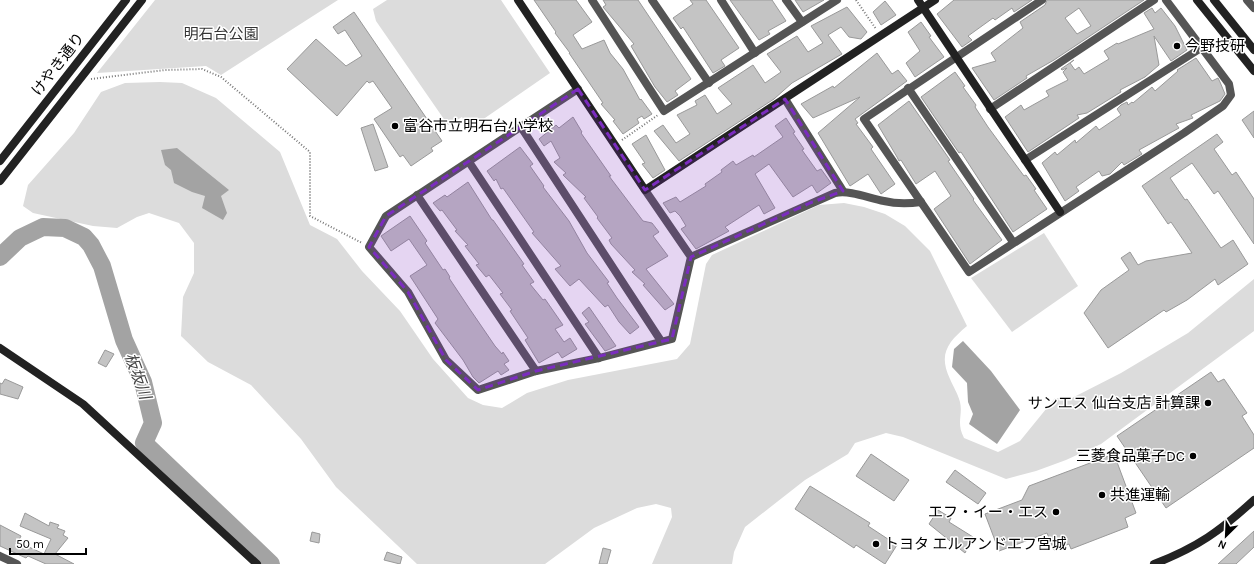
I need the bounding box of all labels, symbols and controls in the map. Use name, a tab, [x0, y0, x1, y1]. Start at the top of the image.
park label: 明石台公園	[183, 25, 259, 43]
street label: けやき通り	[28, 29, 88, 99]
place label: 今野技研	[1185, 37, 1245, 55]
marker: 今野技研	[1172, 41, 1182, 51]
place label: 富谷市立明石台小学校	[403, 117, 553, 135]
marker: 富谷市立明石台小学校	[390, 121, 400, 131]
water label: 板坂川	[121, 350, 156, 404]
place label: サンエス 仙台支店 計算課	[1028, 394, 1200, 412]
marker: サンエス 仙台支店 計算課	[1203, 398, 1213, 408]
place label: 三菱食品菓子DC	[1076, 447, 1185, 465]
marker: 三菱食品菓子DC	[1188, 451, 1198, 461]
place label: 共進運輸	[1110, 486, 1170, 504]
marker: 共進運輸	[1097, 490, 1107, 500]
place label: エフ・イー・エス	[928, 503, 1048, 521]
marker: エフ・イー・エス	[1051, 507, 1061, 517]
north arrow	[1206, 516, 1246, 556]
scale bar	[10, 530, 86, 556]
place label: トヨタ エルアンドエフ宮城	[884, 535, 1067, 553]
text: 50 m	[16, 537, 44, 551]
text: N	[1216, 537, 1228, 552]
marker: トヨタ エルアンドエフ宮城	[871, 539, 881, 549]

